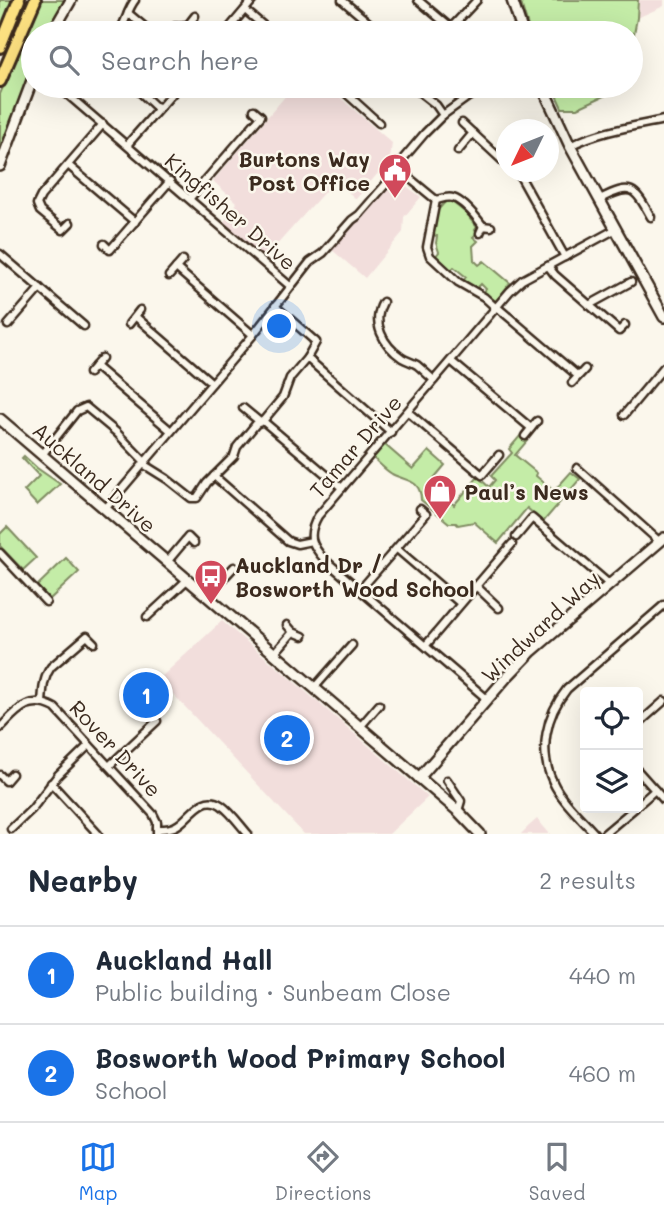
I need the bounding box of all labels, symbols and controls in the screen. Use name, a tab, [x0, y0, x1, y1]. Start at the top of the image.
search box	[21, 21, 643, 98]
icon: search	[45, 41, 83, 79]
text: Search here	[101, 43, 259, 77]
north arrow	[496, 119, 559, 182]
place label: Burtons Way Post Office	[238, 145, 370, 196]
street label: Kingfisher Drive	[160, 147, 302, 275]
public building icon: Burtons Way Post Office	[376, 151, 414, 200]
your location	[262, 309, 296, 343]
street label: Tamar Drive	[303, 389, 407, 503]
street label: Auckland Drive	[28, 416, 162, 538]
shop icon: Paul’s News	[421, 472, 459, 521]
place label: Paul’s News	[464, 478, 589, 505]
place label: Auckland Dr / Bosworth Wood School	[235, 551, 475, 602]
bus stop icon: Auckland Dr / Bosworth Wood School	[192, 557, 230, 606]
street label: Windward Way	[475, 564, 605, 688]
pin: 1	[123, 669, 169, 721]
map controls	[580, 687, 643, 813]
button: locate	[580, 687, 643, 750]
street label: Rover Drive	[64, 694, 168, 802]
pin: 2	[264, 712, 310, 764]
button: layers	[580, 750, 643, 813]
text: Nearby	[28, 860, 138, 900]
text: 2 results	[539, 865, 636, 895]
text: Auckland Hall	[95, 943, 272, 977]
text: 1	[46, 960, 56, 990]
text: 440 m	[569, 960, 636, 990]
text: Public building · Sunbeam Close	[95, 977, 451, 1007]
text: Bosworth Wood Primary School	[95, 1041, 506, 1075]
text: 2	[45, 1058, 57, 1088]
text: 460 m	[569, 1058, 636, 1088]
text: School	[95, 1075, 168, 1105]
tab: Map	[79, 1138, 117, 1205]
tab: Directions	[275, 1138, 371, 1205]
tab: Saved	[529, 1138, 585, 1205]

